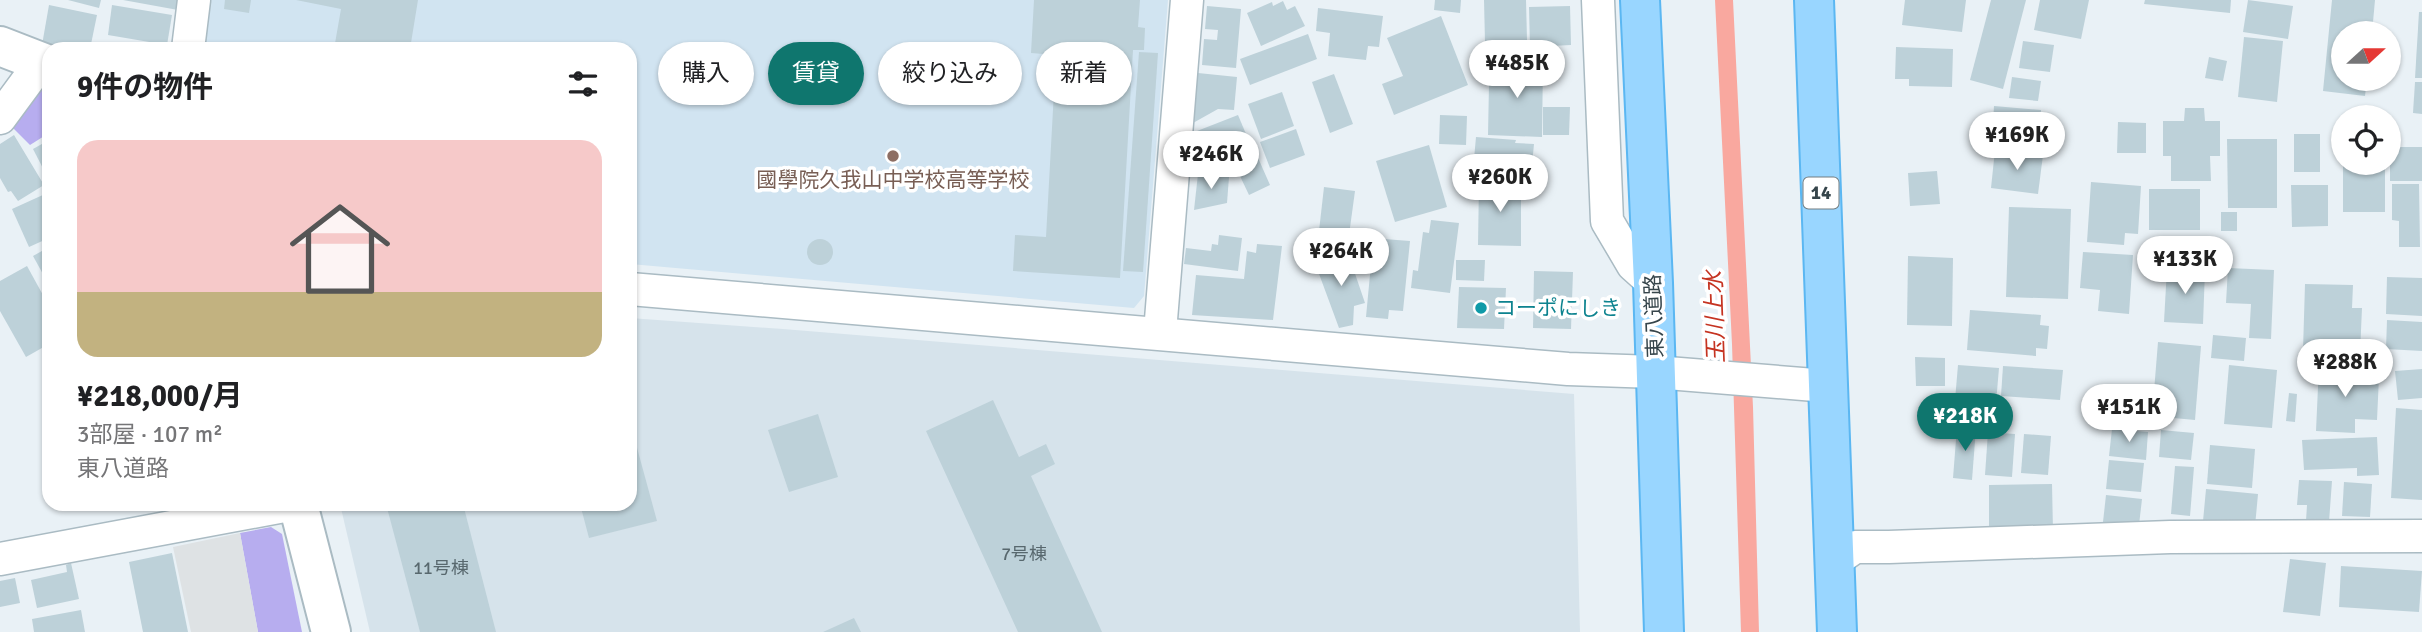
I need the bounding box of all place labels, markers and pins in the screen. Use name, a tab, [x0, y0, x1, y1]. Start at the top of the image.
pin: ¥485K	[1468, 41, 1566, 100]
pin: ¥169K	[1968, 113, 2066, 172]
pin: ¥246K	[1162, 132, 1260, 191]
marker: 國學院久我山中学校高等学校	[885, 148, 901, 164]
pin: ¥260K	[1451, 154, 1549, 214]
place label: 國學院久我山中学校高等学校	[757, 167, 1030, 193]
pin: ¥264K	[1292, 229, 1390, 288]
pin: ¥133K	[2136, 236, 2234, 296]
place label: コーポにしき	[1495, 295, 1621, 321]
marker: コーポにしき	[1473, 300, 1489, 316]
pin: ¥288K	[2296, 340, 2394, 399]
pin: ¥151K	[2080, 384, 2178, 444]
pin: ¥218K	[1916, 393, 2014, 453]

